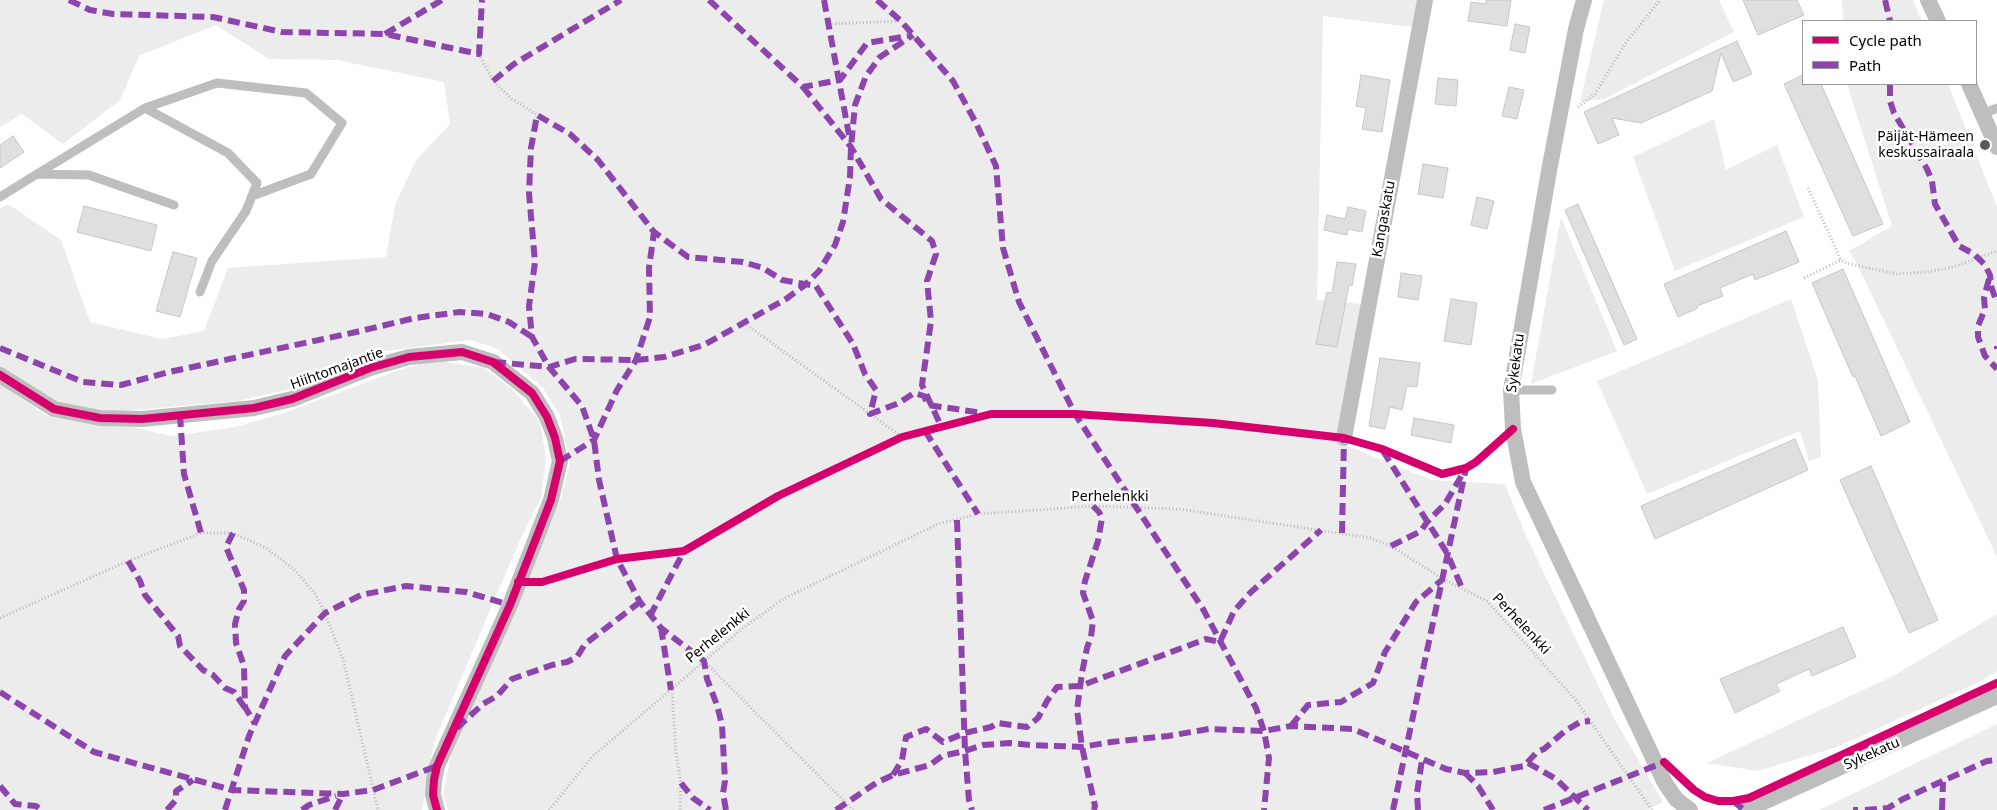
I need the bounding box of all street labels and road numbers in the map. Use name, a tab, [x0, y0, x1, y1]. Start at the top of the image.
street label: Kangaskatu	[1369, 179, 1399, 259]
street label: Sykekatu	[1504, 333, 1528, 393]
street label: Hiihtomajantie	[288, 344, 386, 394]
street label: Perhelenkki	[1071, 489, 1149, 505]
street label: Perhelenkki	[1488, 590, 1554, 658]
street label: Perhelenkki	[683, 605, 753, 667]
street label: Sykekatu	[1842, 734, 1902, 774]

